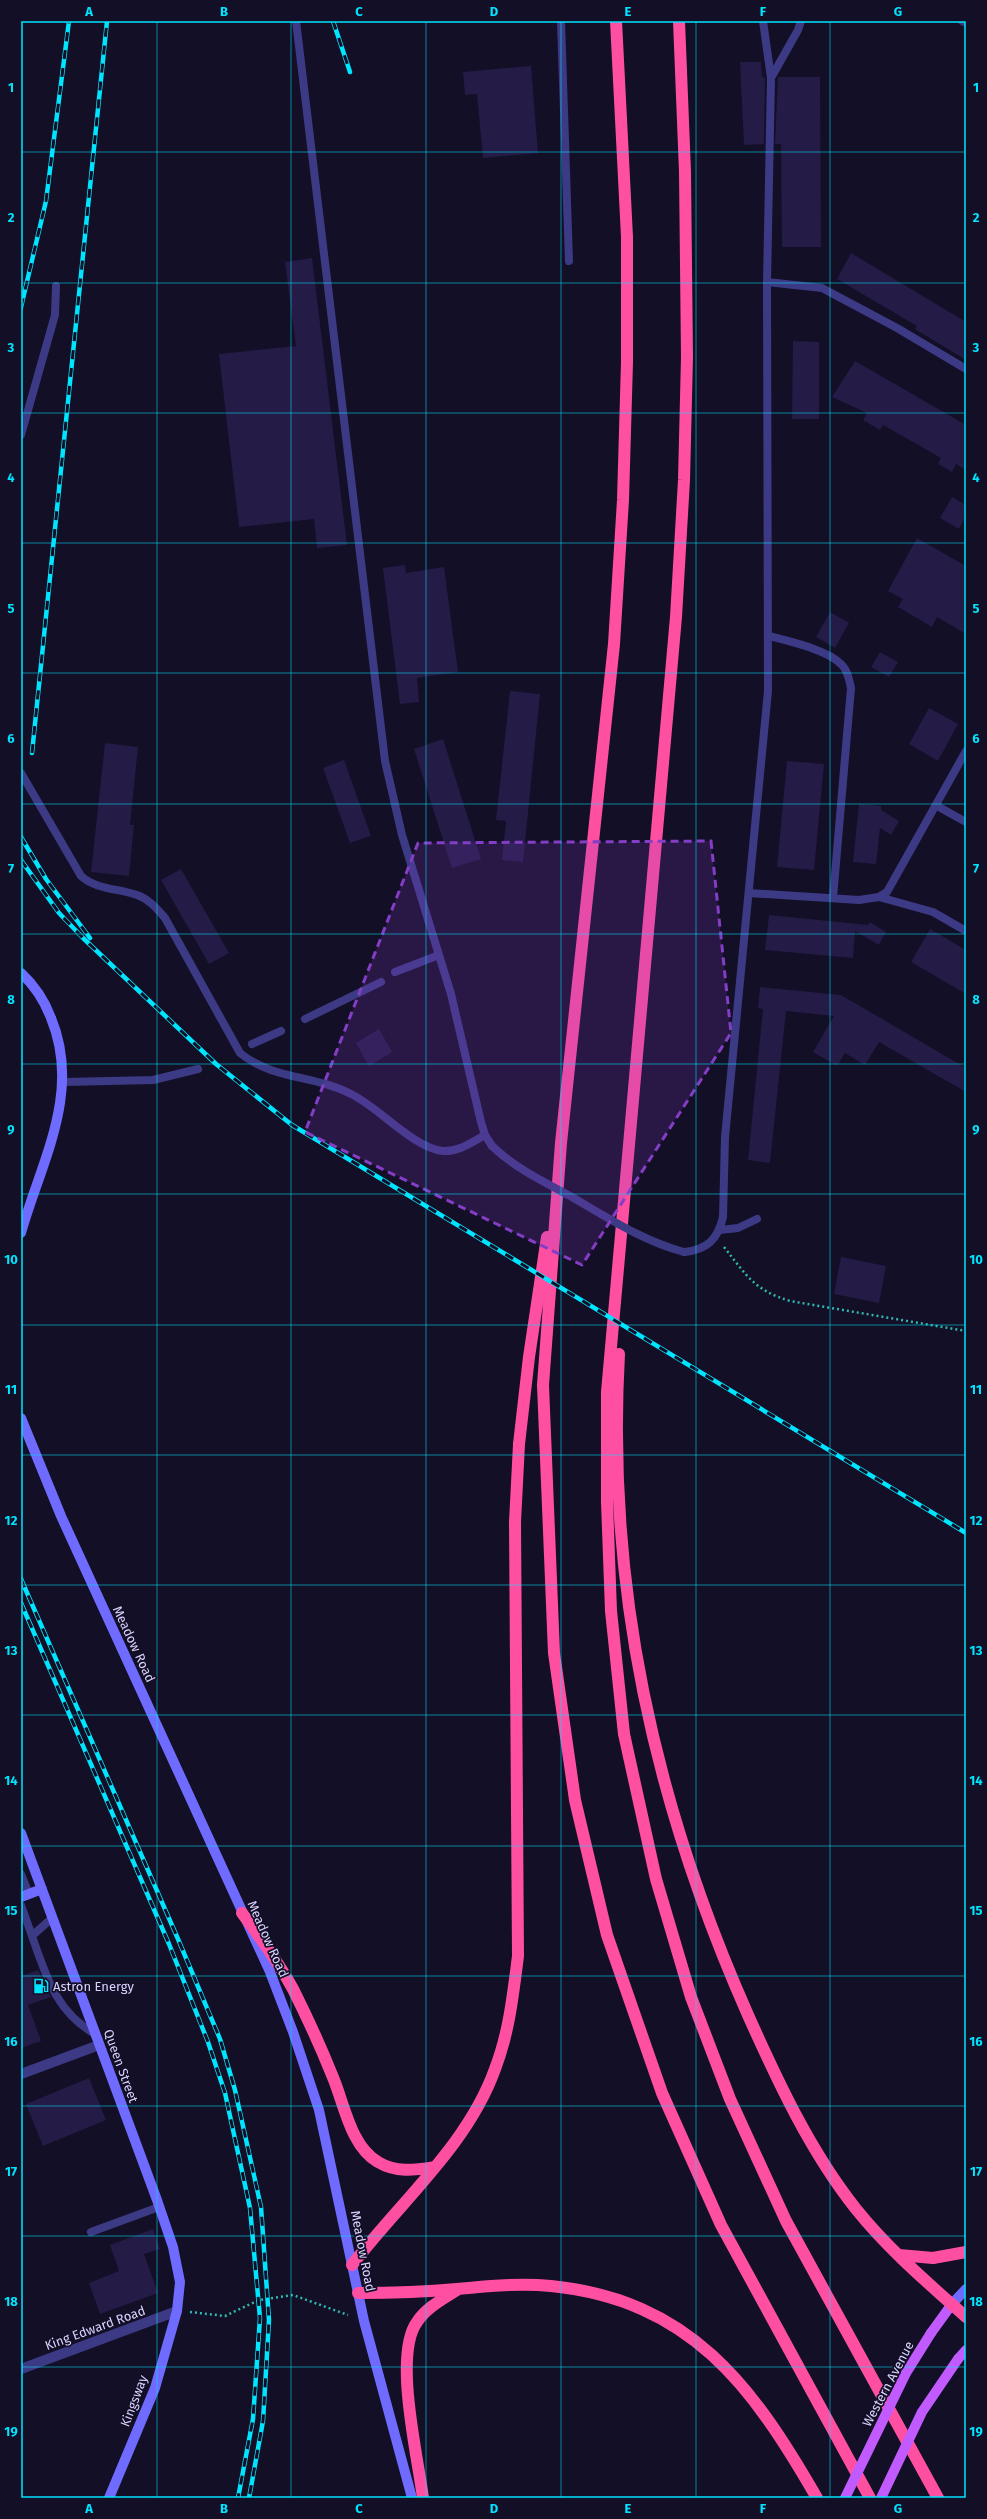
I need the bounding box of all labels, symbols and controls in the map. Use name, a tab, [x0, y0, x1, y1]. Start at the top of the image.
text: A	[84, 4, 93, 19]
text: B	[220, 4, 228, 19]
text: C	[355, 4, 363, 19]
text: D	[490, 4, 499, 19]
text: E	[625, 4, 632, 19]
text: F	[760, 4, 767, 19]
text: G	[894, 4, 902, 19]
text: 1	[8, 80, 14, 95]
text: 1	[973, 80, 979, 95]
text: 2	[8, 210, 15, 225]
text: 2	[973, 210, 980, 225]
text: 3	[7, 340, 15, 355]
text: 3	[972, 340, 980, 355]
text: 4	[7, 470, 15, 485]
text: 4	[972, 470, 980, 485]
text: 5	[8, 601, 15, 616]
text: 5	[973, 601, 980, 616]
text: 6	[7, 731, 15, 746]
text: 6	[972, 731, 980, 746]
text: 7	[8, 861, 14, 876]
text: 7	[973, 861, 979, 876]
text: 8	[7, 992, 15, 1007]
text: 8	[972, 992, 980, 1007]
text: 9	[7, 1122, 15, 1137]
text: 9	[972, 1122, 980, 1137]
text: 10	[4, 1252, 18, 1267]
text: 10	[969, 1252, 983, 1267]
text: 11	[5, 1382, 17, 1397]
text: 11	[970, 1382, 982, 1397]
text: 12	[5, 1513, 18, 1528]
text: 12	[970, 1513, 983, 1528]
street label: Meadow Road	[110, 1604, 158, 1684]
text: 13	[5, 1643, 18, 1658]
text: 13	[970, 1643, 983, 1658]
text: 14	[4, 1773, 18, 1788]
text: 14	[969, 1773, 983, 1788]
street label: Meadow Road	[244, 1898, 292, 1980]
text: 15	[4, 1903, 18, 1918]
text: 15	[969, 1903, 983, 1918]
fuel station icon: Astron Energy	[32, 1977, 50, 1995]
place label: Astron Energy	[53, 1979, 135, 1994]
street label: Queen Street	[101, 2027, 141, 2105]
text: 16	[4, 2034, 18, 2049]
text: 16	[969, 2034, 983, 2049]
text: 17	[5, 2164, 17, 2179]
text: 17	[970, 2164, 982, 2179]
street label: Meadow Road	[348, 2209, 378, 2293]
text: 18	[4, 2294, 18, 2309]
text: 18	[969, 2294, 983, 2309]
street label: King Edward Road	[43, 2303, 147, 2353]
street label: Western Avenue	[859, 2339, 917, 2429]
street label: Kingsway	[117, 2373, 151, 2429]
text: 19	[4, 2424, 18, 2439]
text: 19	[969, 2424, 983, 2439]
text: A	[84, 2501, 93, 2516]
text: B	[220, 2501, 228, 2516]
text: C	[355, 2501, 363, 2516]
text: D	[490, 2501, 499, 2516]
text: E	[625, 2501, 632, 2516]
text: F	[760, 2501, 767, 2516]
text: G	[894, 2501, 902, 2516]

